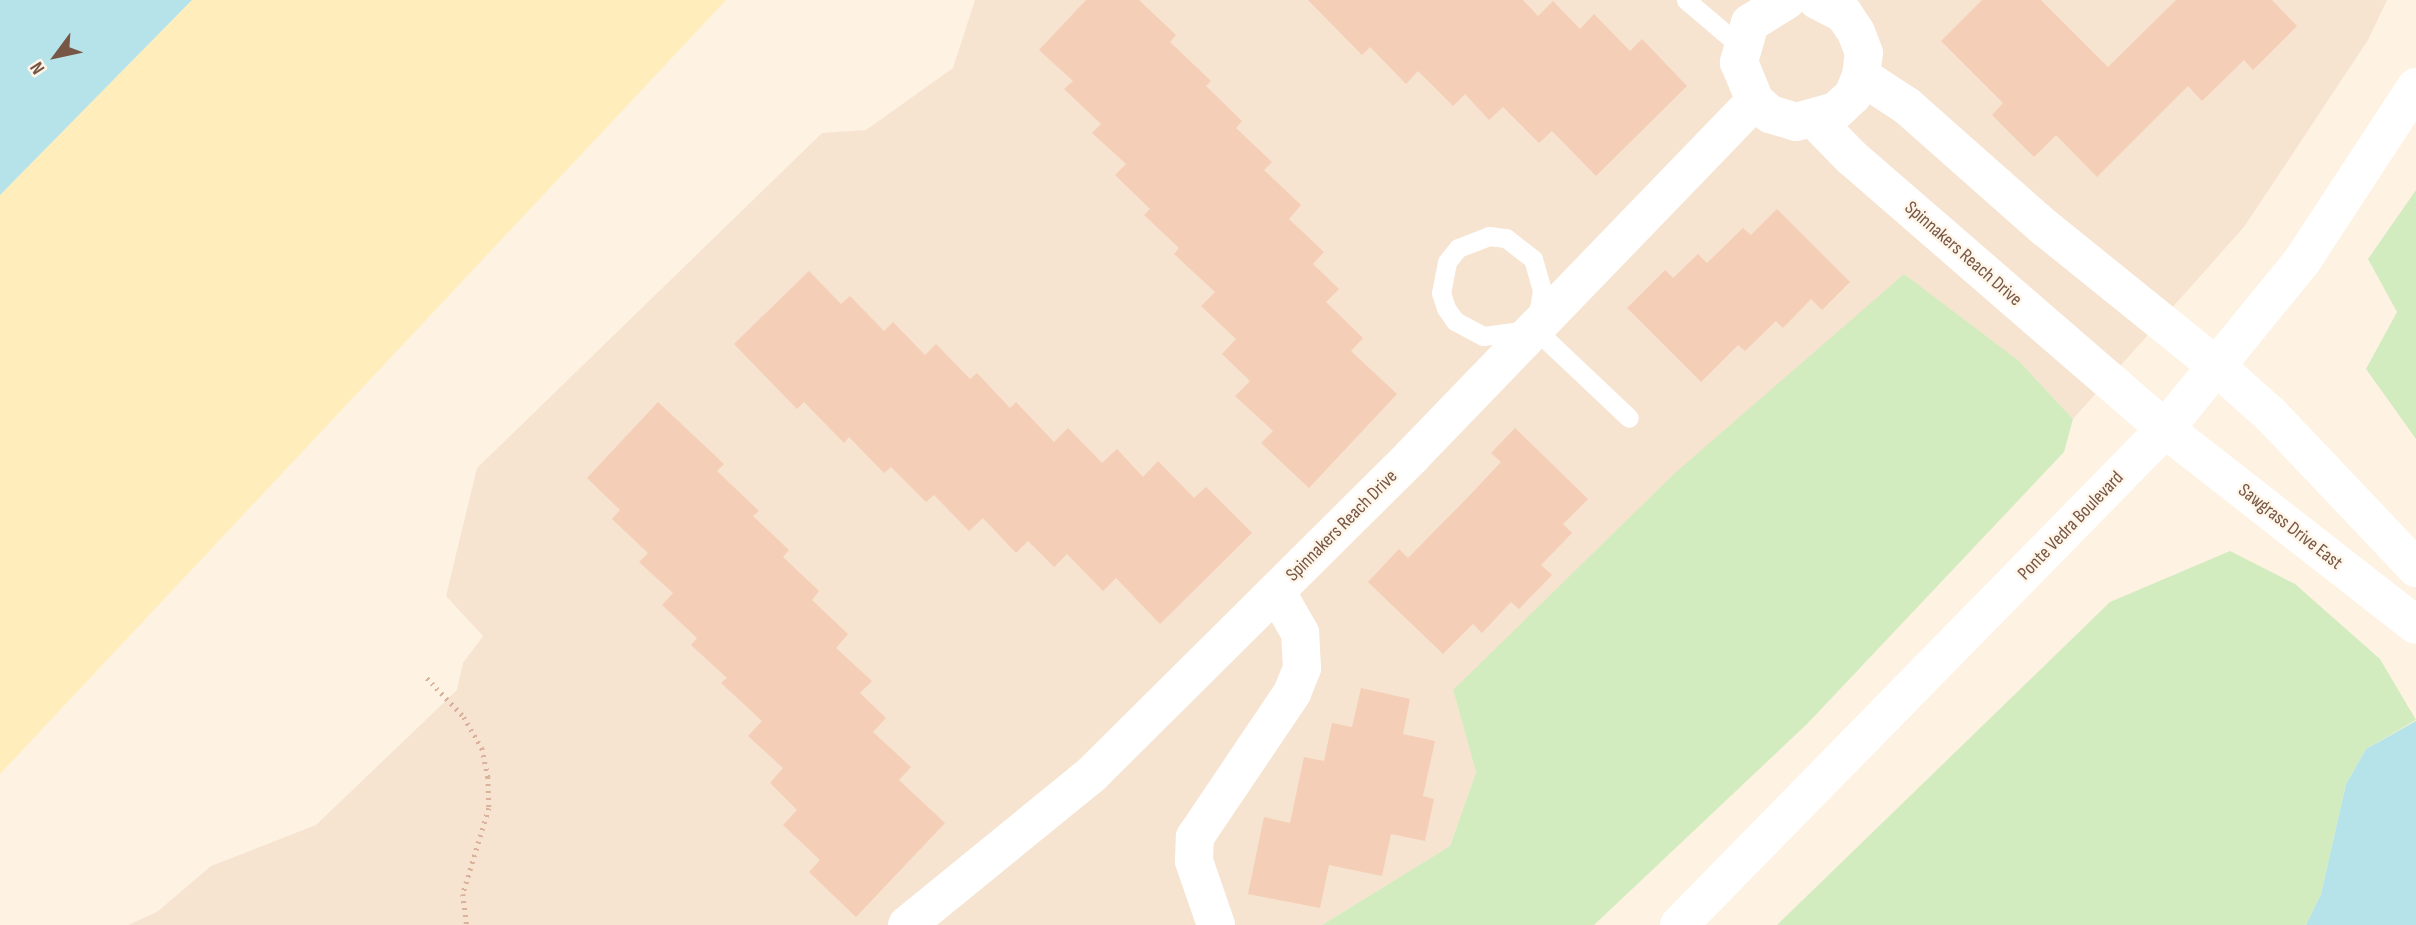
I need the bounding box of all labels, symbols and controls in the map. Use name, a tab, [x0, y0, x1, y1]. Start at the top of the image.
north arrow	[21, 21, 91, 91]
text: N	[26, 57, 50, 78]
street label: Spinnakers Reach Drive	[1900, 197, 2026, 311]
street label: Spinnakers Reach Drive	[1282, 466, 1402, 586]
street label: Ponte Vedra Boulevard	[2013, 467, 2129, 585]
street label: Sawgrass Drive East	[2233, 479, 2347, 575]

